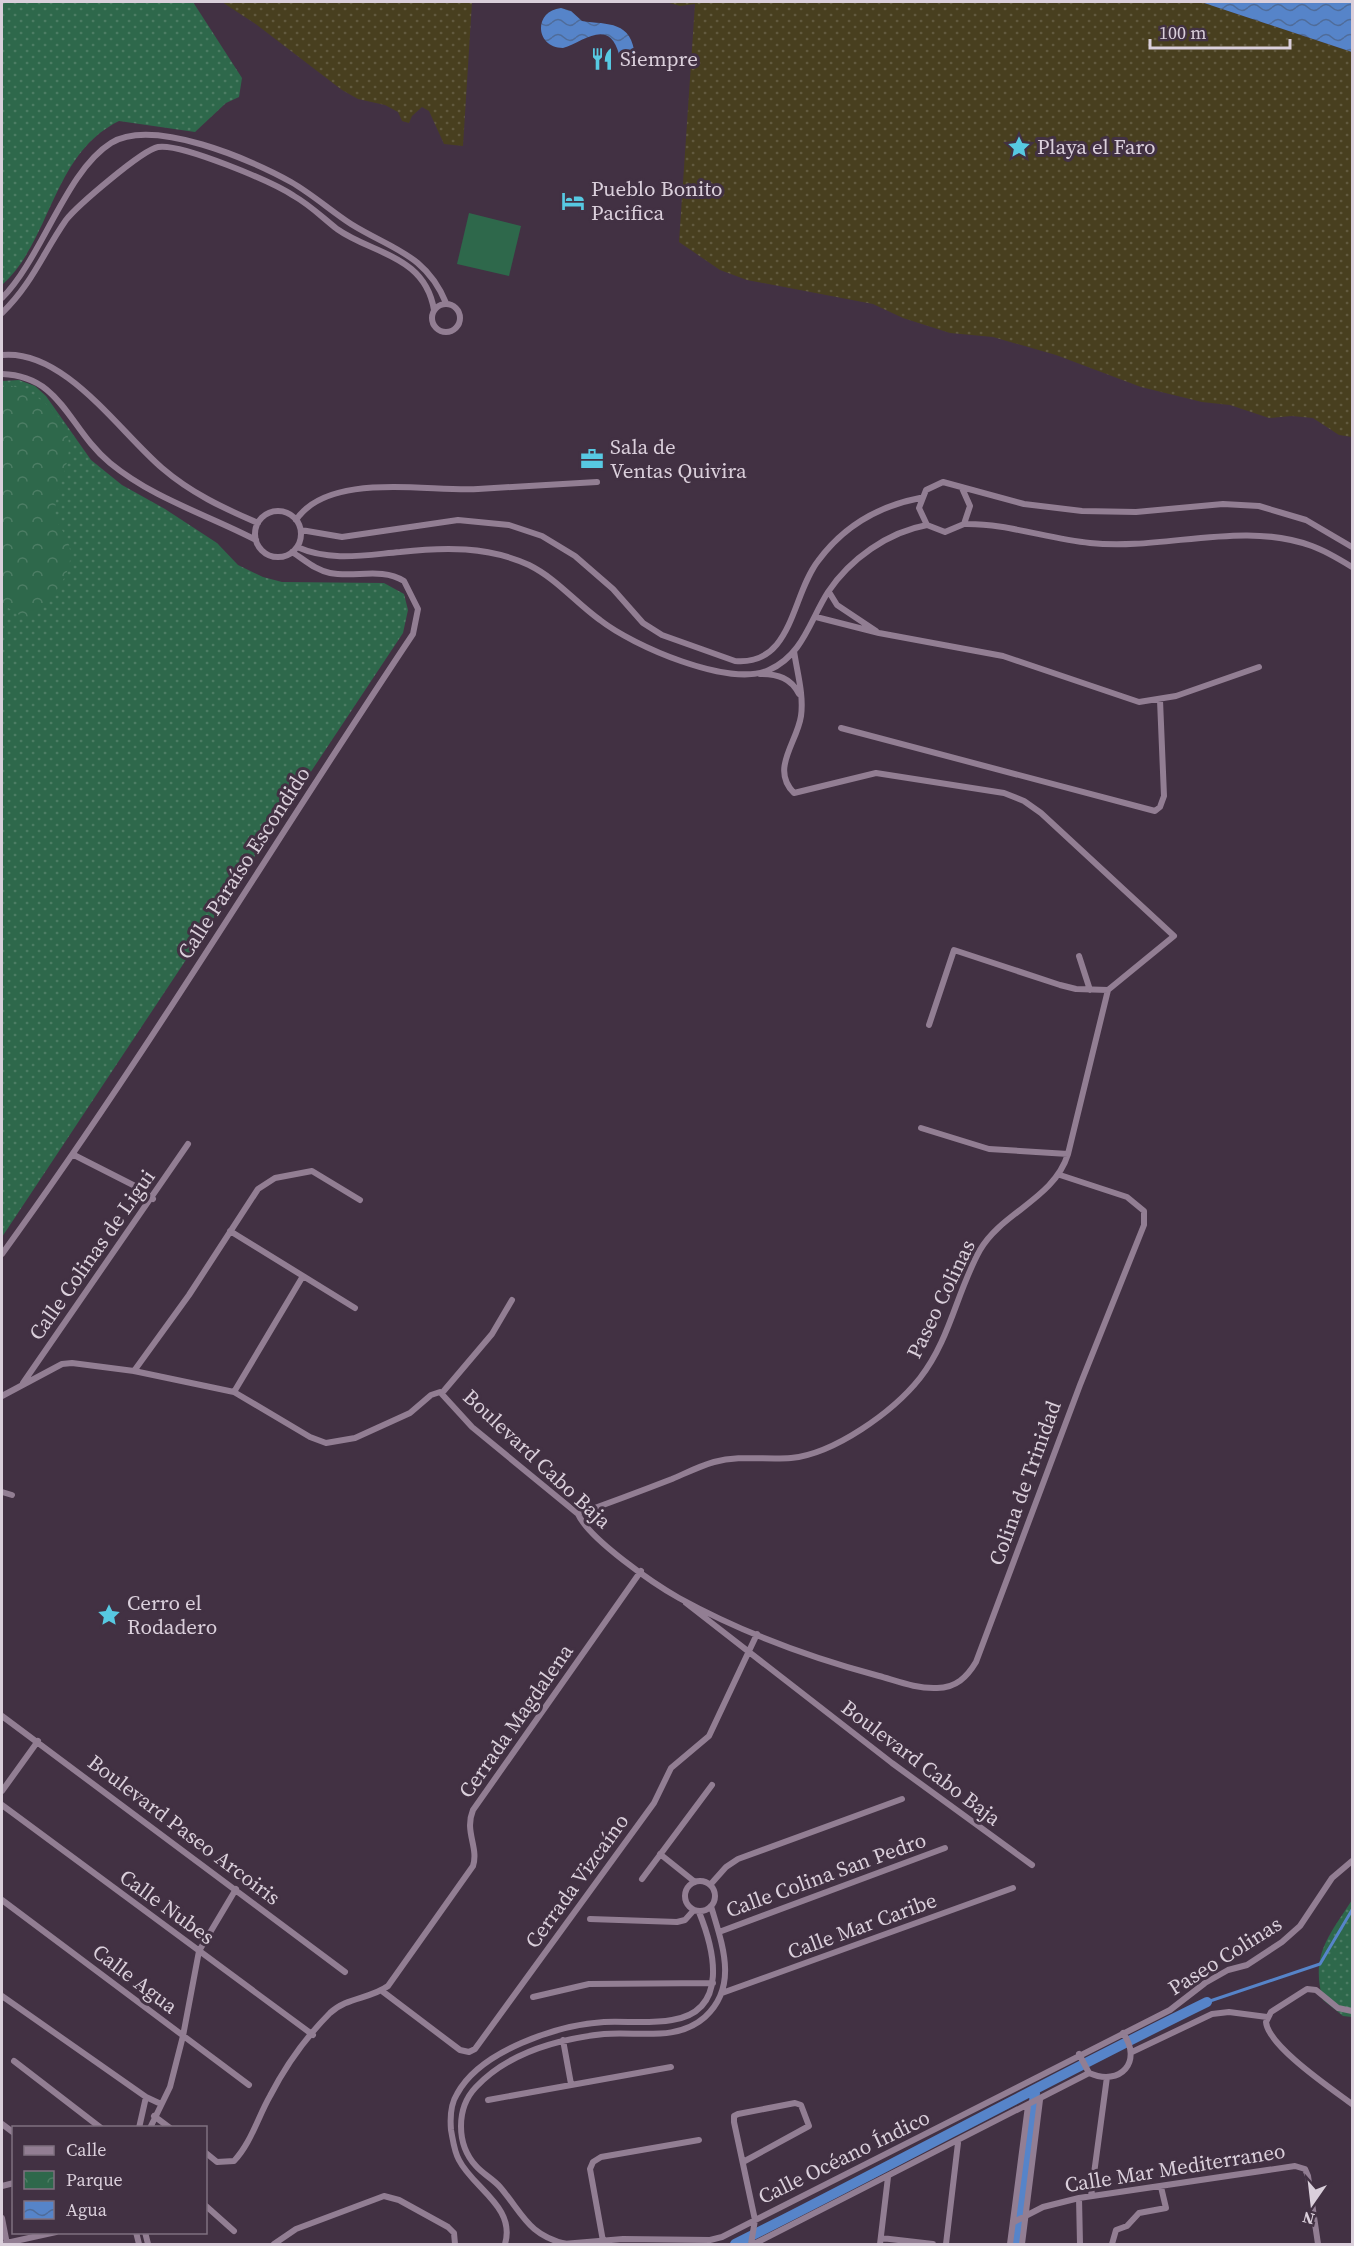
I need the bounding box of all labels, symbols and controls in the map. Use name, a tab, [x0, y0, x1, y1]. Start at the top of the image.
scale bar	[1150, 12, 1290, 50]
text: 100 m	[1159, 20, 1206, 45]
place label: Siempre	[620, 44, 698, 73]
restaurant icon: Siempre	[589, 46, 615, 72]
place label: Playa el Faro	[1037, 132, 1156, 161]
place icon: Playa el Faro	[1006, 134, 1032, 160]
place label: Pueblo Bonito Pacifica	[591, 174, 723, 227]
hotel icon: Pueblo Bonito Pacifica	[560, 188, 586, 214]
place label: Sala de Ventas Quivira	[610, 432, 747, 485]
office icon: Sala de Ventas Quivira	[579, 446, 605, 472]
street label: Calle Paraíso Escondido	[170, 761, 317, 965]
street label: Calle Colinas de Ligui	[22, 1164, 161, 1346]
street label: Paseo Colinas	[899, 1234, 982, 1363]
street label: Boulevard Cabo Baja	[457, 1382, 618, 1535]
street label: Colina de Trinidad	[981, 1397, 1068, 1569]
place label: Cerro el Rodadero	[127, 1588, 217, 1641]
place icon: Cerro el Rodadero	[96, 1602, 122, 1628]
street label: Cerrada Magdalena	[452, 1638, 580, 1804]
street label: Boulevard Cabo Baja	[836, 1693, 1007, 1832]
street label: Boulevard Paseo Arcoiris	[82, 1748, 286, 1912]
street label: Cerrada Vizcaíno	[518, 1808, 635, 1954]
street label: Calle Colina San Pedro	[722, 1825, 930, 1924]
street label: Calle Nubes	[114, 1862, 221, 1951]
street label: Calle Mar Caribe	[783, 1885, 940, 1966]
street label: Paseo Colinas	[1162, 1909, 1287, 2002]
street label: Calle Agua	[87, 1937, 184, 2020]
street label: Calle Océano Índico	[753, 2102, 935, 2211]
legend	[12, 2126, 207, 2234]
street label: Calle Mar Mediterraneo	[1063, 2136, 1287, 2199]
text: Calle	[66, 2137, 106, 2162]
text: Parque	[66, 2167, 123, 2192]
north arrow	[1282, 2174, 1342, 2234]
text: Agua	[66, 2197, 108, 2222]
text: N	[1300, 2206, 1317, 2231]

